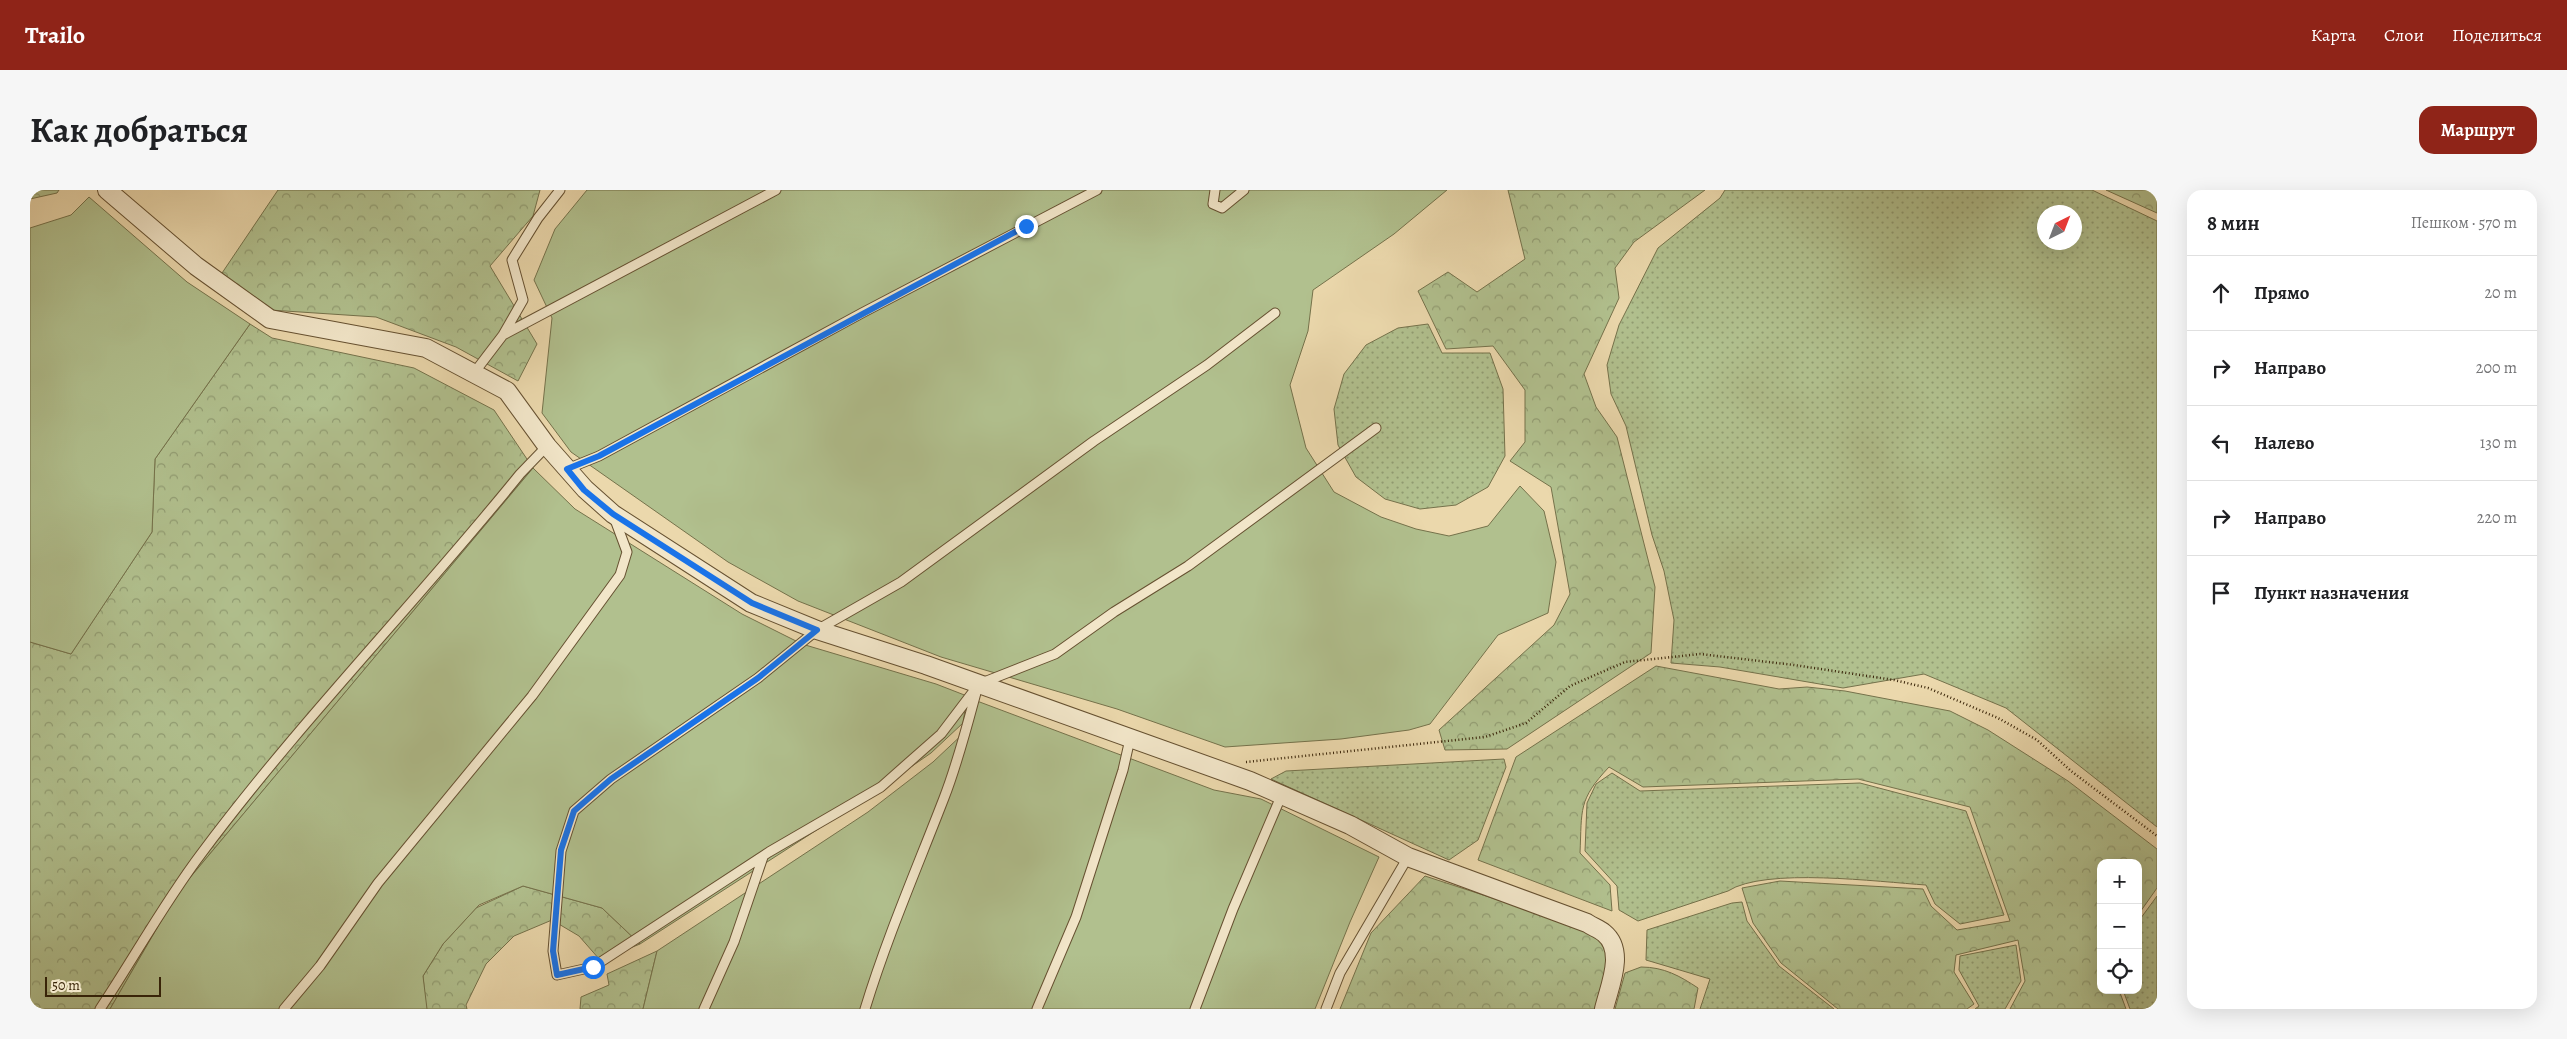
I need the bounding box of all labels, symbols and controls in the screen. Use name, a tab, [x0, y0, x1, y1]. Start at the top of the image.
text: Trailo	[25, 19, 85, 51]
text: Карта	[2311, 23, 2356, 47]
text: Слои	[2384, 23, 2424, 47]
text: Поделиться	[2452, 23, 2542, 47]
text: Как добраться	[30, 106, 248, 154]
button: Маршрут	[2419, 106, 2537, 154]
north arrow	[2037, 205, 2082, 250]
text: 8 мин	[2207, 209, 2260, 237]
text: Пешком · 570 m	[2411, 212, 2517, 234]
route end	[1015, 215, 1038, 238]
icon: ahead	[2207, 279, 2235, 307]
text: Прямо	[2254, 280, 2309, 306]
text: 20 m	[2484, 282, 2517, 304]
icon: right	[2207, 354, 2235, 382]
text: Направо	[2254, 355, 2326, 381]
text: 200 m	[2476, 357, 2517, 379]
icon: left	[2207, 429, 2235, 457]
text: Налево	[2254, 430, 2314, 456]
text: 130 m	[2480, 432, 2517, 454]
icon: right	[2207, 504, 2235, 532]
text: Направо	[2254, 505, 2326, 531]
text: 220 m	[2477, 507, 2517, 529]
icon: arrive	[2207, 579, 2235, 607]
text: Пункт назначения	[2254, 580, 2409, 606]
map controls	[2097, 859, 2142, 994]
button: +	[2097, 859, 2142, 904]
button: −	[2097, 904, 2142, 949]
button: locate	[2097, 949, 2142, 994]
route start	[582, 956, 605, 979]
scale bar	[45, 974, 161, 997]
text: 50 m	[52, 976, 80, 995]

